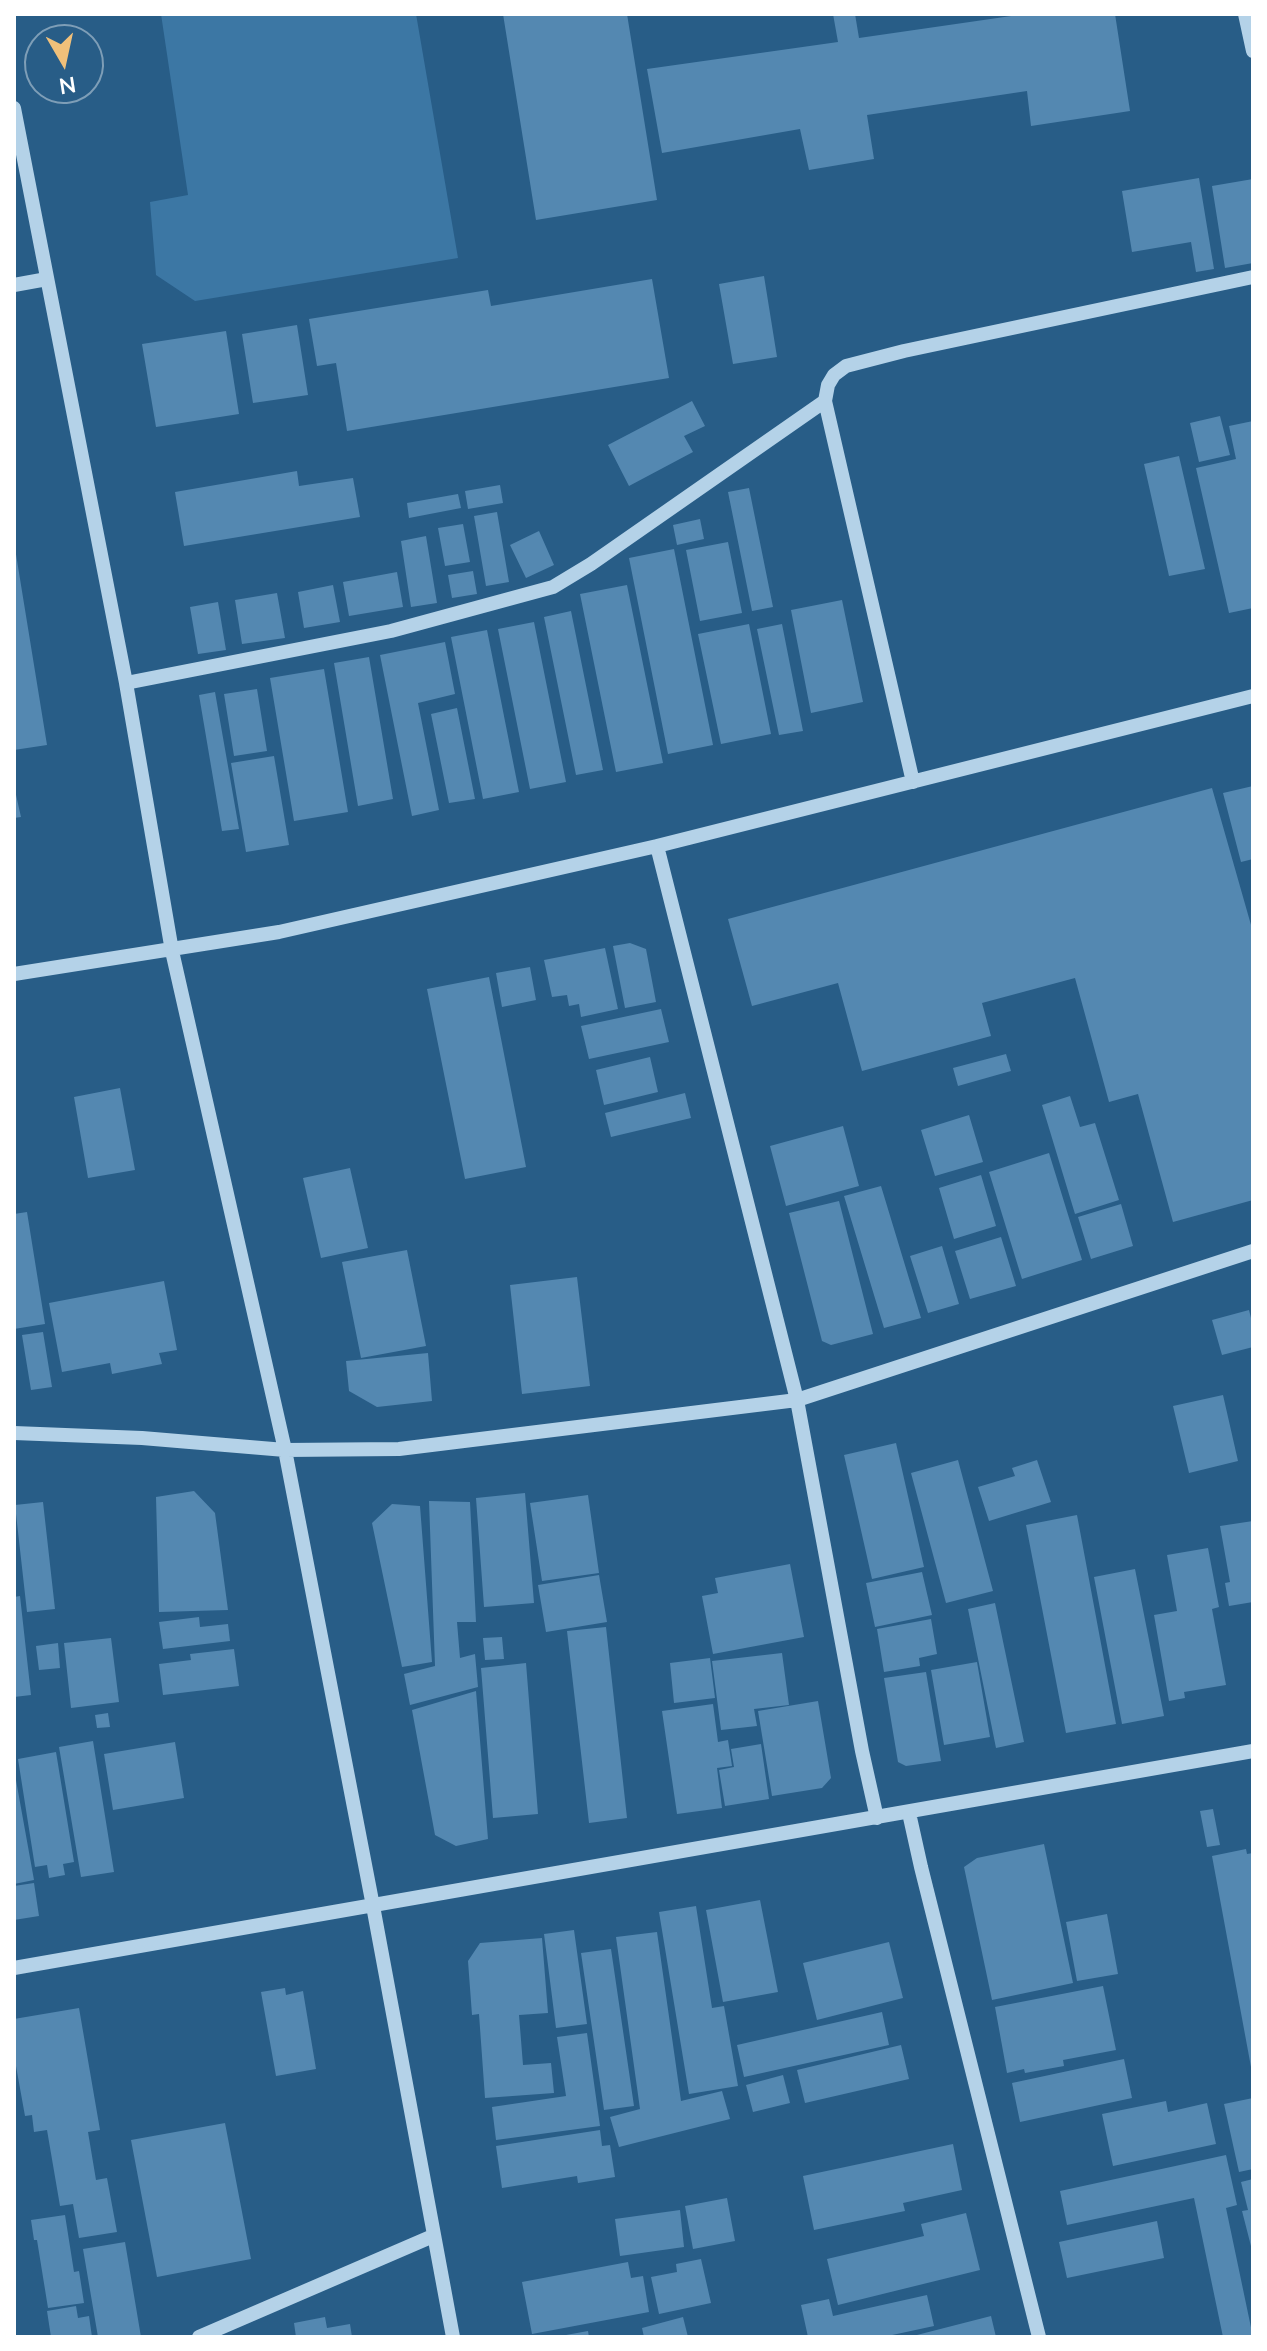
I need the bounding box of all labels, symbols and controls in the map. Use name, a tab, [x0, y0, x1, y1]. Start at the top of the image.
north arrow	[24, 24, 104, 104]
text: N	[57, 71, 78, 101]

